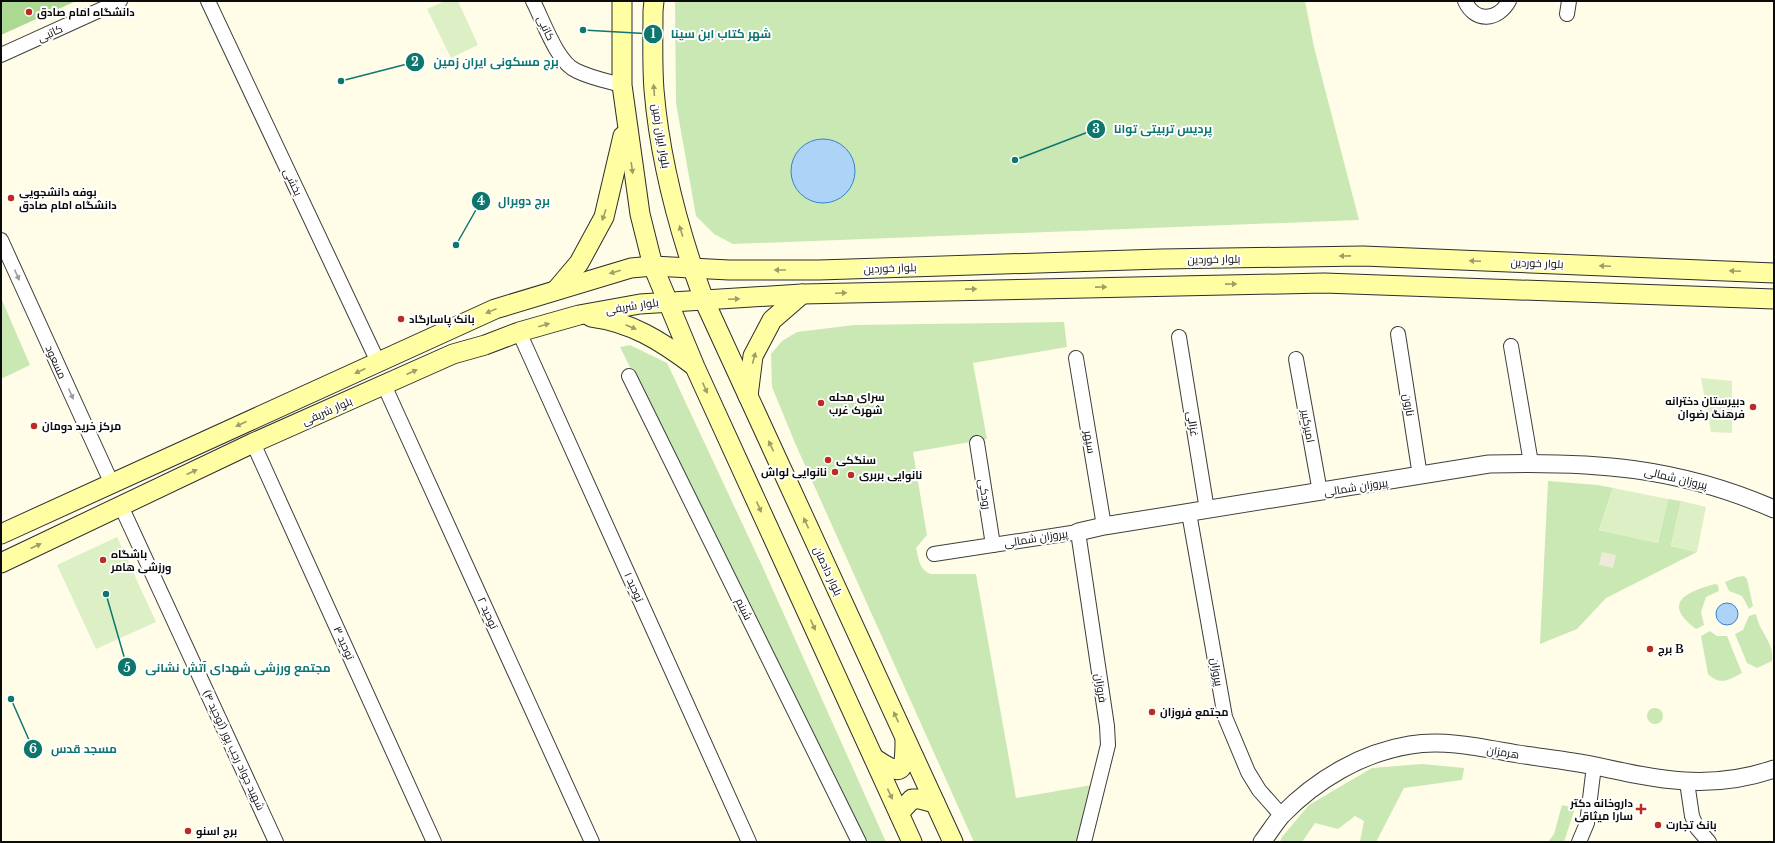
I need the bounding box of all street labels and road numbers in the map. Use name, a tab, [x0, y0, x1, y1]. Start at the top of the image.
street label: کاتبی	[534, 13, 558, 43]
street label: کاتبی	[35, 21, 65, 45]
street label: بلوار ایران زمین	[649, 103, 673, 169]
street label: بخشی	[281, 166, 305, 198]
street label: بلوار خوردین	[1187, 252, 1241, 266]
street label: بلوار خوردین	[1510, 255, 1564, 271]
street label: بلوار خوردین	[863, 260, 917, 276]
street label: بلوار شریفی	[604, 295, 660, 317]
street label: مسعود	[42, 343, 70, 381]
street label: نارون	[1400, 393, 1418, 417]
street label: بلوار شریفی	[300, 394, 354, 428]
street label: امیرکبیر	[1298, 407, 1318, 444]
street label: غزالی	[1184, 410, 1202, 438]
street label: سپهر	[1081, 429, 1099, 454]
street label: پیروزان شمالی	[1643, 464, 1709, 492]
street label: پیروزان شمالی	[1323, 475, 1389, 499]
street label: رودکی	[976, 478, 994, 510]
street label: پیروزان شمالی	[1003, 526, 1069, 550]
street label: بلوار دادمان	[810, 544, 846, 598]
street label: توحید ۱	[621, 570, 647, 604]
street label: توحید ۲	[475, 595, 501, 631]
street label: شبنم	[732, 596, 755, 623]
street label: توحید ۳	[330, 624, 358, 662]
street label: پیروزان	[1208, 657, 1226, 687]
street label: فروزان	[1092, 673, 1110, 703]
street label: شهید جواد رجب پور (توحید ۴)	[200, 688, 268, 812]
street label: هرمزان	[1486, 743, 1520, 761]

